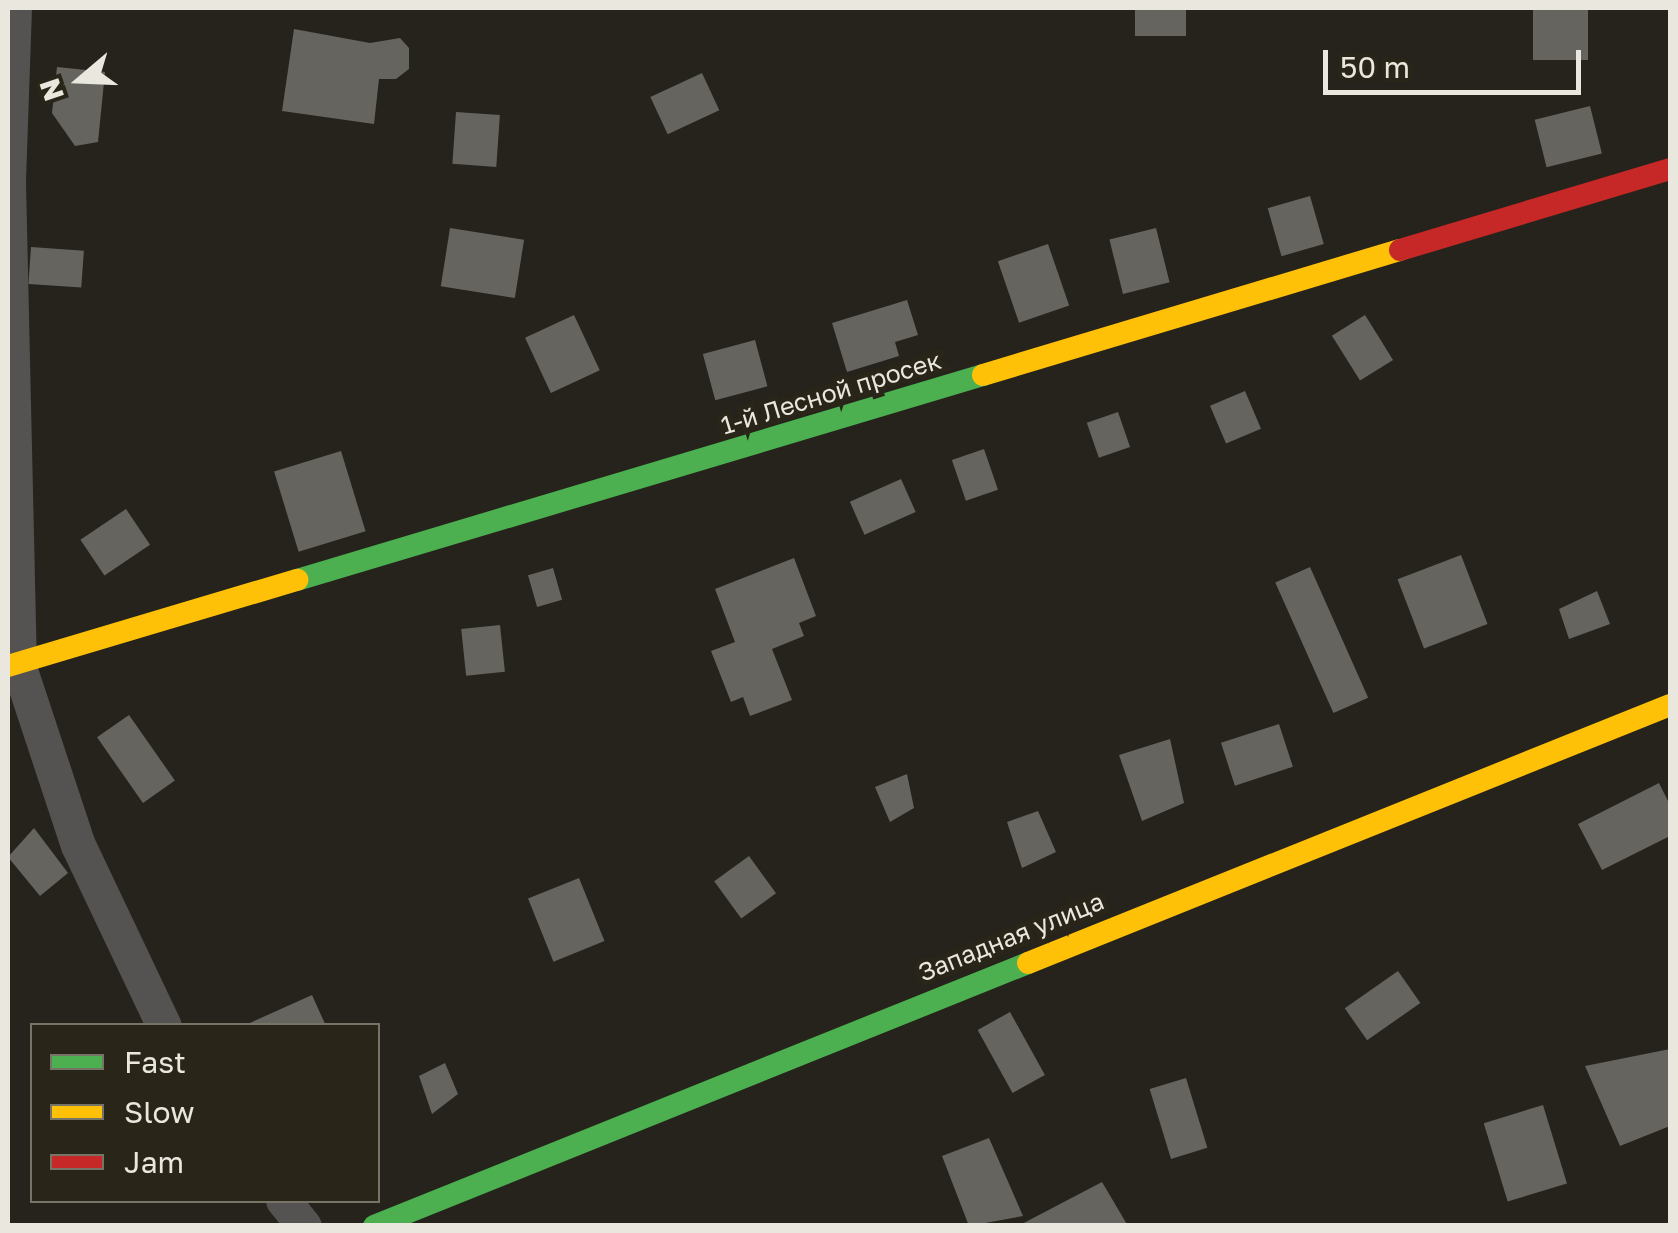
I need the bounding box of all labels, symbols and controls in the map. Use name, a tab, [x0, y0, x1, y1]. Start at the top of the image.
north arrow	[30, 30, 130, 130]
scale bar	[1328, 30, 1586, 92]
text: 50 m	[1340, 49, 1410, 85]
text: N	[32, 74, 70, 105]
street label: 1-й Лесной просек	[717, 345, 945, 441]
street label: Западная улица	[914, 886, 1108, 988]
legend	[30, 1023, 380, 1203]
text: Fast	[124, 1044, 186, 1080]
text: Slow	[124, 1094, 195, 1130]
text: Jam	[124, 1144, 184, 1180]

